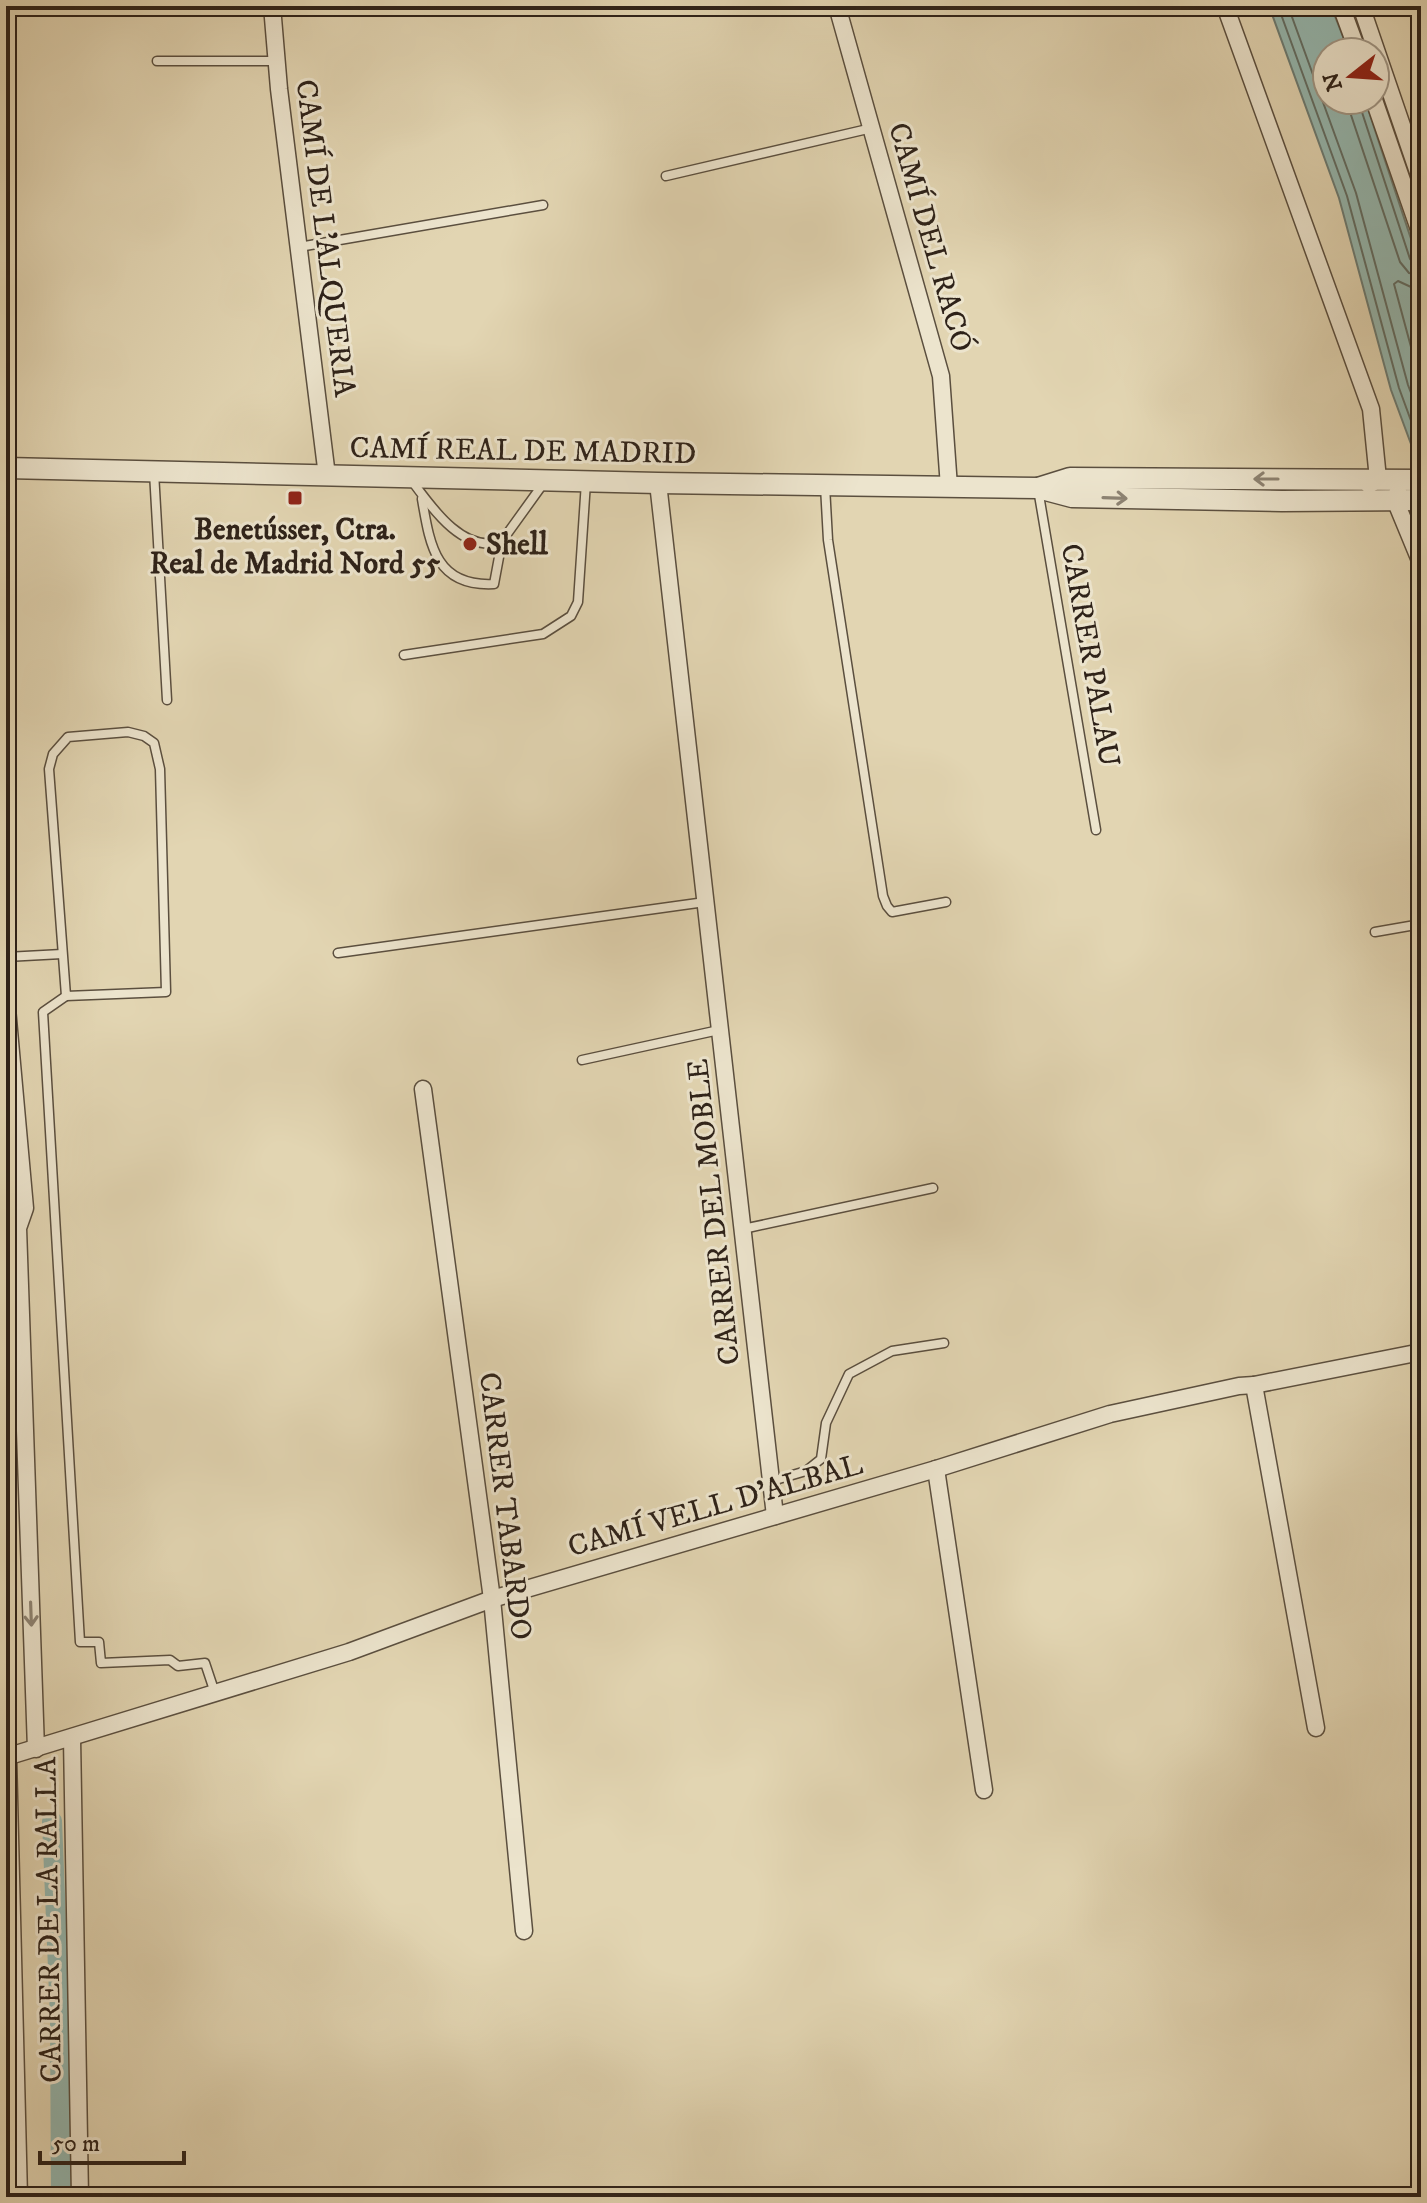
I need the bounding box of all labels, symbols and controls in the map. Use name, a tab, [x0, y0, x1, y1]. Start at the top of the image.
north arrow	[1311, 36, 1391, 116]
text: N	[1318, 69, 1349, 94]
street label: CAMÍ DE L'ALQUERIA	[287, 77, 364, 400]
street label: CAMÍ DEL RACÓ	[879, 118, 982, 356]
street label: CAMÍ REAL DE MADRID	[349, 428, 697, 473]
one-way arrow	[1253, 472, 1280, 487]
marker: Benetússer, Ctra. Real de Madrid Nord 55	[286, 489, 304, 507]
one-way arrow	[1101, 490, 1128, 506]
place label: Benetússer, Ctra. Real de Madrid Nord 55	[150, 512, 440, 583]
place label: Shell	[486, 527, 549, 564]
marker: Shell	[461, 535, 479, 553]
street label: CARRER PALAU	[1052, 541, 1127, 770]
street label: CARRER DEL MOBLE	[680, 1057, 749, 1367]
street label: CARRER TABARDO	[470, 1370, 539, 1642]
street label: CAMÍ VELL D'ALBAL	[563, 1445, 867, 1566]
one-way arrow	[24, 1600, 39, 1627]
street label: CARRER DE LA RALLA	[28, 1756, 71, 2083]
scale bar	[40, 2115, 184, 2165]
text: 50 m	[52, 2129, 100, 2159]

